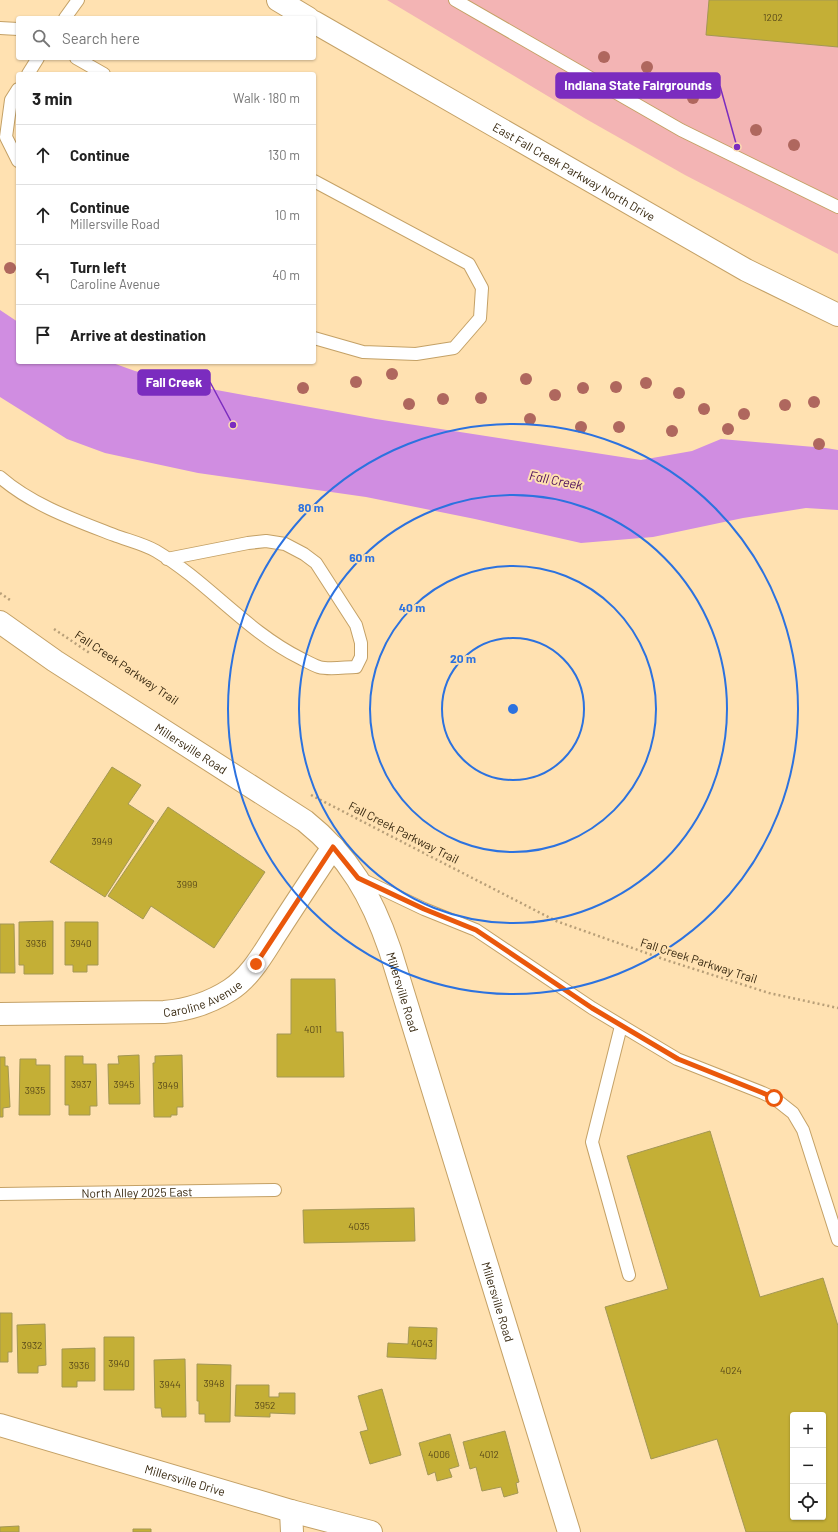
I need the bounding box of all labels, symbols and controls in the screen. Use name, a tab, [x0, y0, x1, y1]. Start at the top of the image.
house number: 1202	[763, 11, 783, 23]
search box	[16, 16, 316, 60]
icon: search	[30, 27, 52, 49]
text: Search here	[62, 29, 140, 47]
callout: Indiana State Fairgrounds	[556, 73, 720, 98]
text: Indiana State Fairgrounds	[564, 77, 712, 93]
text: 3 min	[32, 88, 72, 108]
text: Walk · 180 m	[233, 90, 300, 106]
street label: East Fall Creek Parkway North Drive	[491, 119, 658, 223]
icon: ahead	[32, 144, 54, 166]
text: Continue	[70, 146, 130, 164]
text: 130 m	[268, 147, 300, 163]
text: Continue	[70, 198, 130, 216]
icon: ahead	[32, 204, 54, 226]
text: 10 m	[275, 207, 300, 223]
text: Millersville Road	[70, 216, 160, 232]
text: Turn left	[70, 258, 126, 276]
icon: left	[32, 264, 54, 286]
text: 40 m	[272, 267, 300, 283]
text: Caroline Avenue	[70, 276, 160, 292]
icon: arrive	[32, 324, 54, 346]
text: Arrive at destination	[70, 326, 206, 344]
callout: Fall Creek	[138, 370, 210, 395]
text: Fall Creek	[146, 374, 202, 390]
water label: Fall Creek	[528, 467, 585, 493]
text: 80 m	[298, 500, 324, 514]
text: 60 m	[349, 550, 375, 564]
text: 40 m	[399, 600, 425, 614]
street label: Fall Creek Parkway Trail	[73, 627, 181, 707]
text: 20 m	[450, 651, 476, 665]
centre of rings	[506, 702, 520, 716]
street label: Millersville Road	[152, 720, 230, 776]
street label: Fall Creek Parkway Trail	[347, 798, 461, 866]
house number: 3949	[91, 835, 113, 847]
house number: 3999	[177, 878, 197, 890]
street label: Fall Creek Parkway Trail	[639, 935, 759, 985]
house number: 3936	[26, 937, 46, 949]
house number: 3940	[70, 937, 92, 949]
street label: Millersville Road	[384, 950, 422, 1034]
route end	[247, 955, 265, 973]
street label: Caroline Avenue	[163, 977, 244, 1019]
house number: 4011	[304, 1023, 322, 1035]
house number: 3937	[71, 1078, 91, 1090]
house number: 3945	[113, 1078, 135, 1090]
house number: 3949	[157, 1079, 179, 1091]
house number: 3935	[25, 1084, 45, 1096]
route start	[765, 1089, 783, 1107]
street label: North Alley 2025 East	[81, 1184, 193, 1200]
house number: 4035	[348, 1220, 370, 1232]
street label: Millersville Road	[479, 1260, 517, 1343]
house number: 4043	[411, 1337, 433, 1349]
house number: 3932	[22, 1339, 42, 1351]
house number: 3940	[108, 1357, 130, 1369]
house number: 3936	[69, 1359, 89, 1371]
house number: 4024	[720, 1364, 742, 1376]
house number: 3948	[203, 1377, 225, 1389]
house number: 3944	[159, 1378, 181, 1390]
house number: 3952	[255, 1399, 275, 1411]
map controls	[790, 1412, 826, 1520]
button: +	[790, 1412, 826, 1448]
house number: 4006	[428, 1448, 450, 1460]
house number: 4012	[479, 1448, 499, 1460]
button: −	[790, 1448, 826, 1484]
street label: Millersville Drive	[143, 1461, 227, 1498]
button: locate	[790, 1484, 826, 1520]

